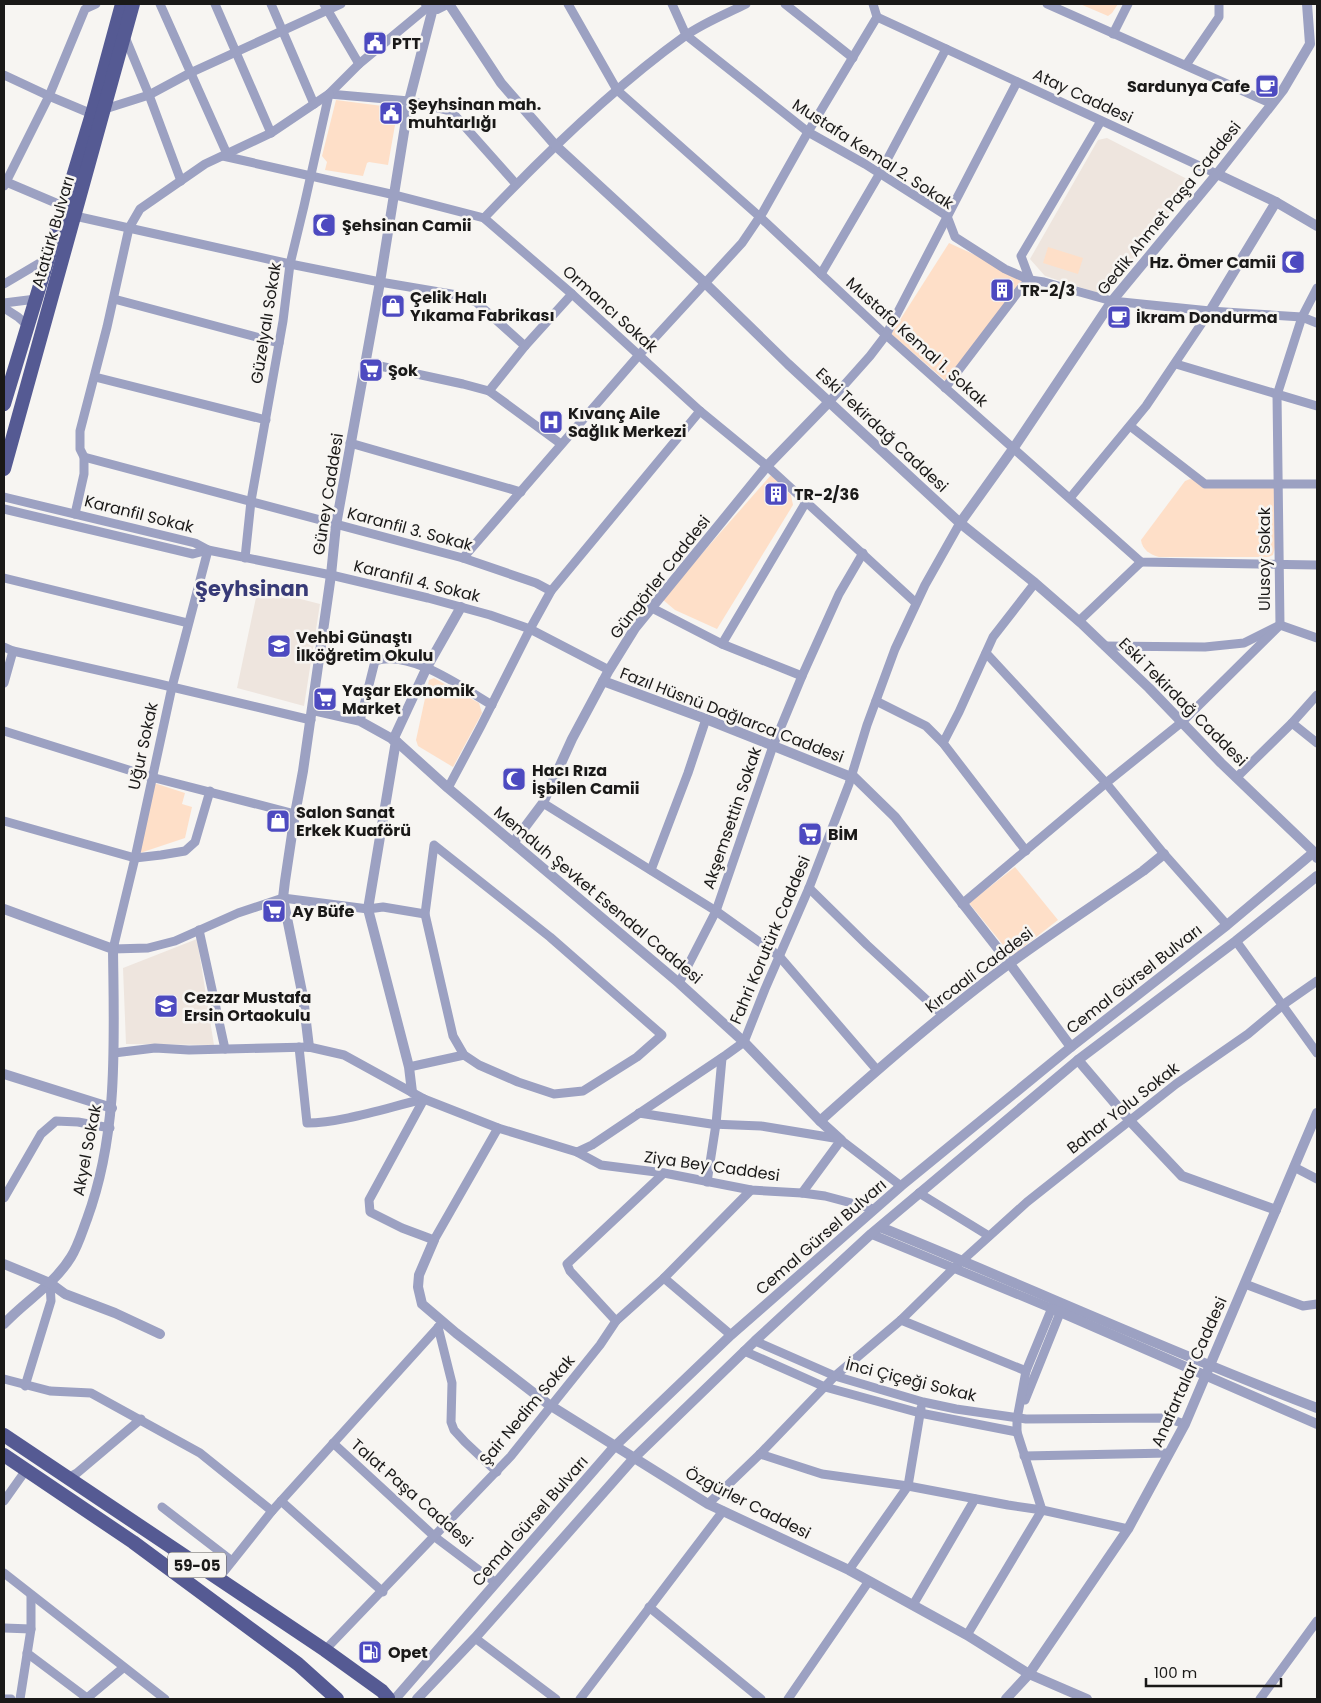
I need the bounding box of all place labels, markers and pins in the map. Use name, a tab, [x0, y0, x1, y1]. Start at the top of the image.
public building icon: PTT	[362, 30, 388, 56]
place label: PTT	[392, 32, 421, 55]
cafe icon: Sardunya Cafe	[1254, 73, 1280, 99]
place label: Sardunya Cafe	[1127, 75, 1250, 98]
place label: Şeyhsinan mah. muhtarlığı	[408, 93, 541, 134]
public building icon: Şeyhsinan mah. muhtarlığı	[378, 100, 404, 126]
mosque icon: Şehsinan Camii	[311, 212, 337, 238]
place label: Şehsinan Camii	[342, 214, 471, 237]
mosque icon: Hz. Ömer Camii	[1280, 249, 1306, 275]
place label: Hz. Ömer Camii	[1149, 251, 1276, 274]
building icon: TR-2/3	[989, 277, 1015, 303]
place label: TR-2/3	[1020, 279, 1075, 302]
place label: Çelik Halı Yıkama Fabrikası	[410, 286, 555, 327]
shop icon: Çelik Halı Yıkama Fabrikası	[380, 293, 406, 319]
cafe icon: İkram Dondurma	[1106, 304, 1132, 330]
place label: İkram Dondurma	[1136, 306, 1278, 329]
supermarket icon: Şok	[358, 357, 384, 383]
place label: Şok	[388, 359, 418, 382]
place label: Kıvanç Aile Sağlık Merkezi	[568, 402, 687, 443]
hospital icon: Kıvanç Aile Sağlık Merkezi	[538, 409, 564, 435]
building icon: TR-2/36	[763, 481, 789, 507]
place label: TR-2/36	[794, 483, 859, 506]
place label: Vehbi Günaştı İlköğretim Okulu	[296, 626, 433, 667]
school or university icon: Vehbi Günaştı İlköğretim Okulu	[266, 633, 292, 659]
place label: Yaşar Ekonomik Market	[342, 679, 475, 720]
supermarket icon: Yaşar Ekonomik Market	[312, 686, 338, 712]
place label: Hacı Rıza İşbilen Camii	[532, 759, 639, 800]
mosque icon: Hacı Rıza İşbilen Camii	[501, 766, 527, 792]
place label: Salon Sanat Erkek Kuaförü	[296, 801, 411, 842]
shop icon: Salon Sanat Erkek Kuaförü	[265, 808, 291, 834]
supermarket icon: BİM	[797, 821, 823, 847]
place label: BİM	[828, 823, 858, 846]
supermarket icon: Ay Büfe	[261, 898, 287, 924]
place label: Ay Büfe	[292, 900, 354, 923]
place label: Cezzar Mustafa Ersin Ortaokulu	[184, 986, 311, 1027]
school or university icon: Cezzar Mustafa Ersin Ortaokulu	[153, 993, 179, 1019]
fuel station icon: Opet	[357, 1639, 383, 1665]
place label: Opet	[388, 1641, 428, 1664]

